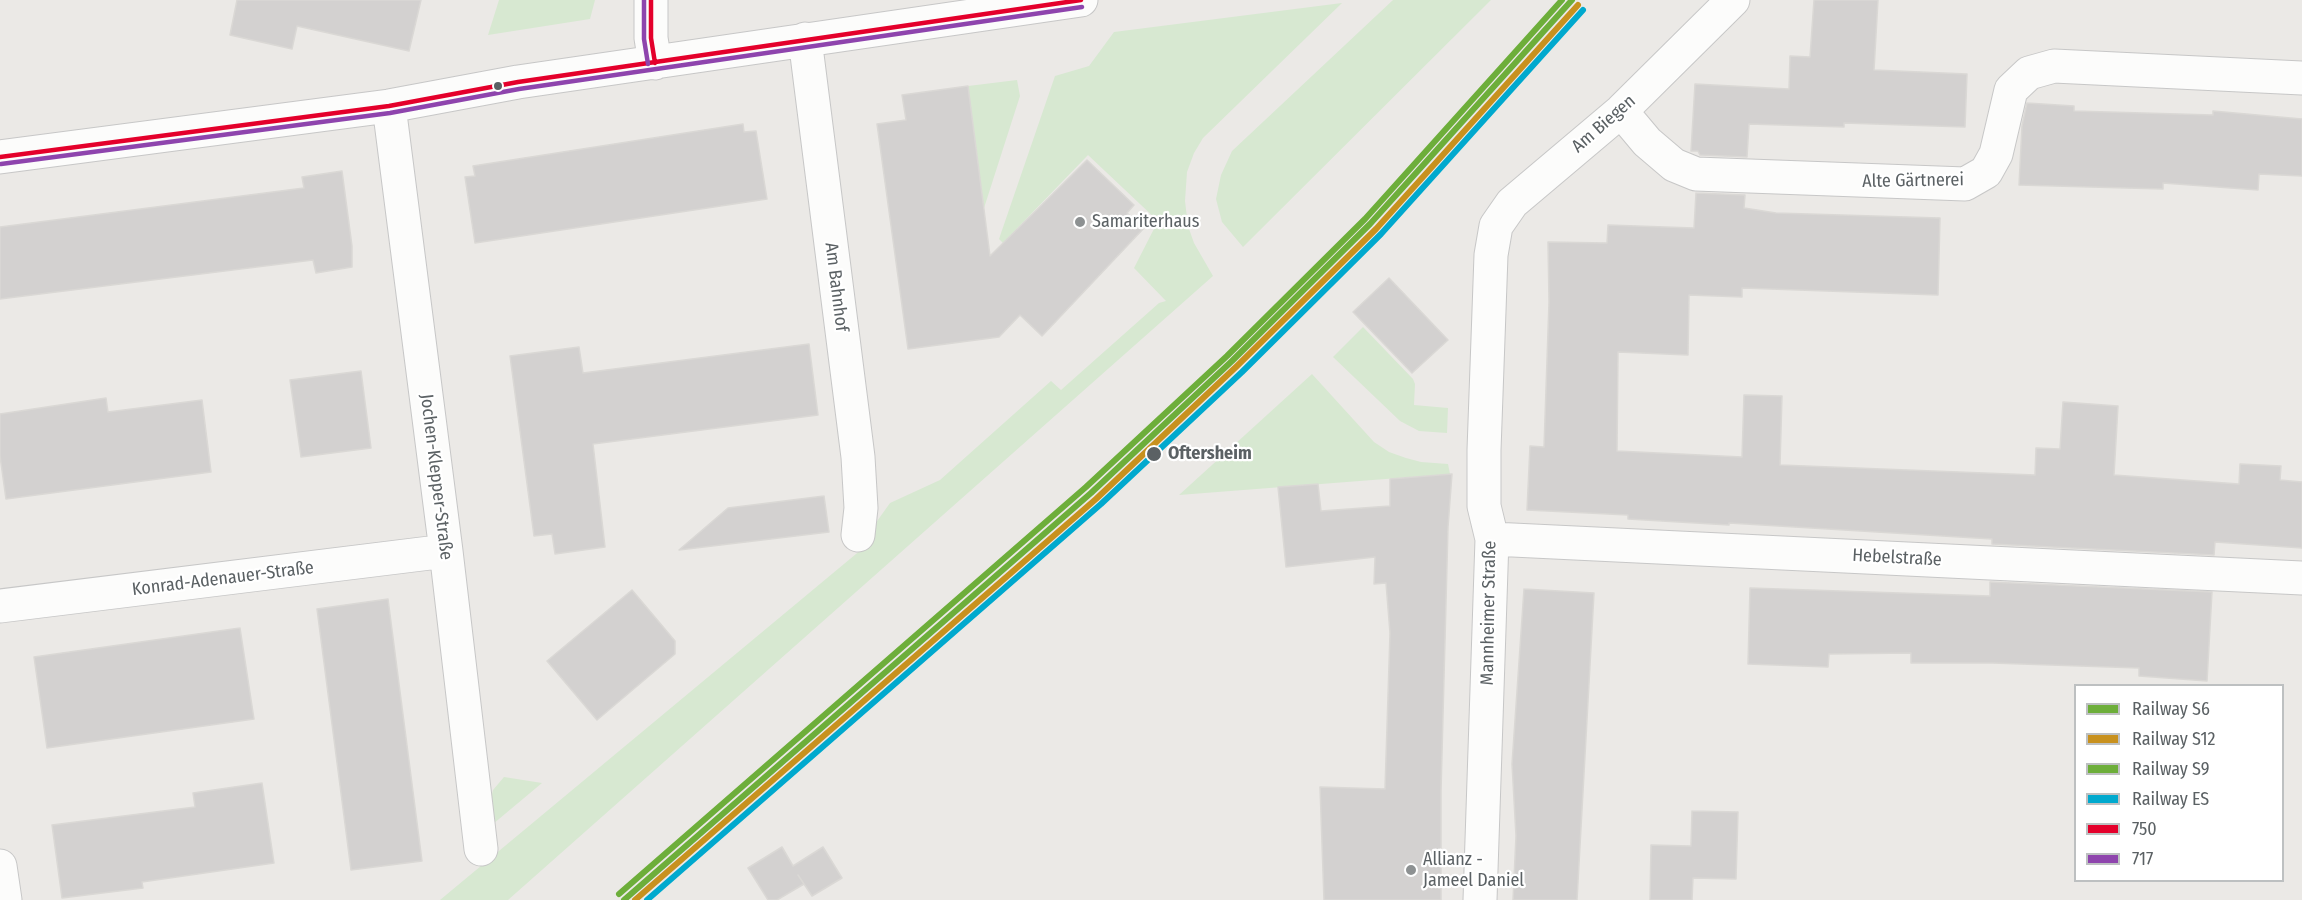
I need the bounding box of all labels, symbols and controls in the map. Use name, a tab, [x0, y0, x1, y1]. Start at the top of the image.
unlabelled marker	[492, 80, 504, 92]
street label: Am Biegen	[1568, 90, 1640, 158]
street label: Alte Gärtnerei	[1862, 169, 1964, 193]
place label: Samariterhaus	[1092, 211, 1199, 233]
marker: Samariterhaus	[1073, 215, 1087, 229]
street label: Am Bahnhof	[820, 241, 852, 333]
street label: Jochen-Klepper-Straße	[415, 393, 457, 561]
place label: Oftersheim	[1168, 443, 1252, 465]
marker: Oftersheim	[1145, 445, 1163, 463]
street label: Mannheimer Straße	[1477, 541, 1501, 685]
street label: Hebelstraße	[1852, 545, 1942, 571]
street label: Konrad-Adenauer-Straße	[131, 557, 315, 601]
legend	[2074, 684, 2284, 882]
text: Railway S6	[2132, 698, 2210, 720]
text: Railway S12	[2132, 728, 2215, 750]
text: Railway S9	[2132, 758, 2209, 780]
text: Railway ES	[2132, 788, 2209, 810]
text: 750	[2132, 818, 2157, 840]
text: 717	[2132, 848, 2153, 870]
place label: Allianz - Jameel Daniel	[1423, 849, 1524, 892]
marker: Allianz - Jameel Daniel	[1404, 863, 1418, 877]

